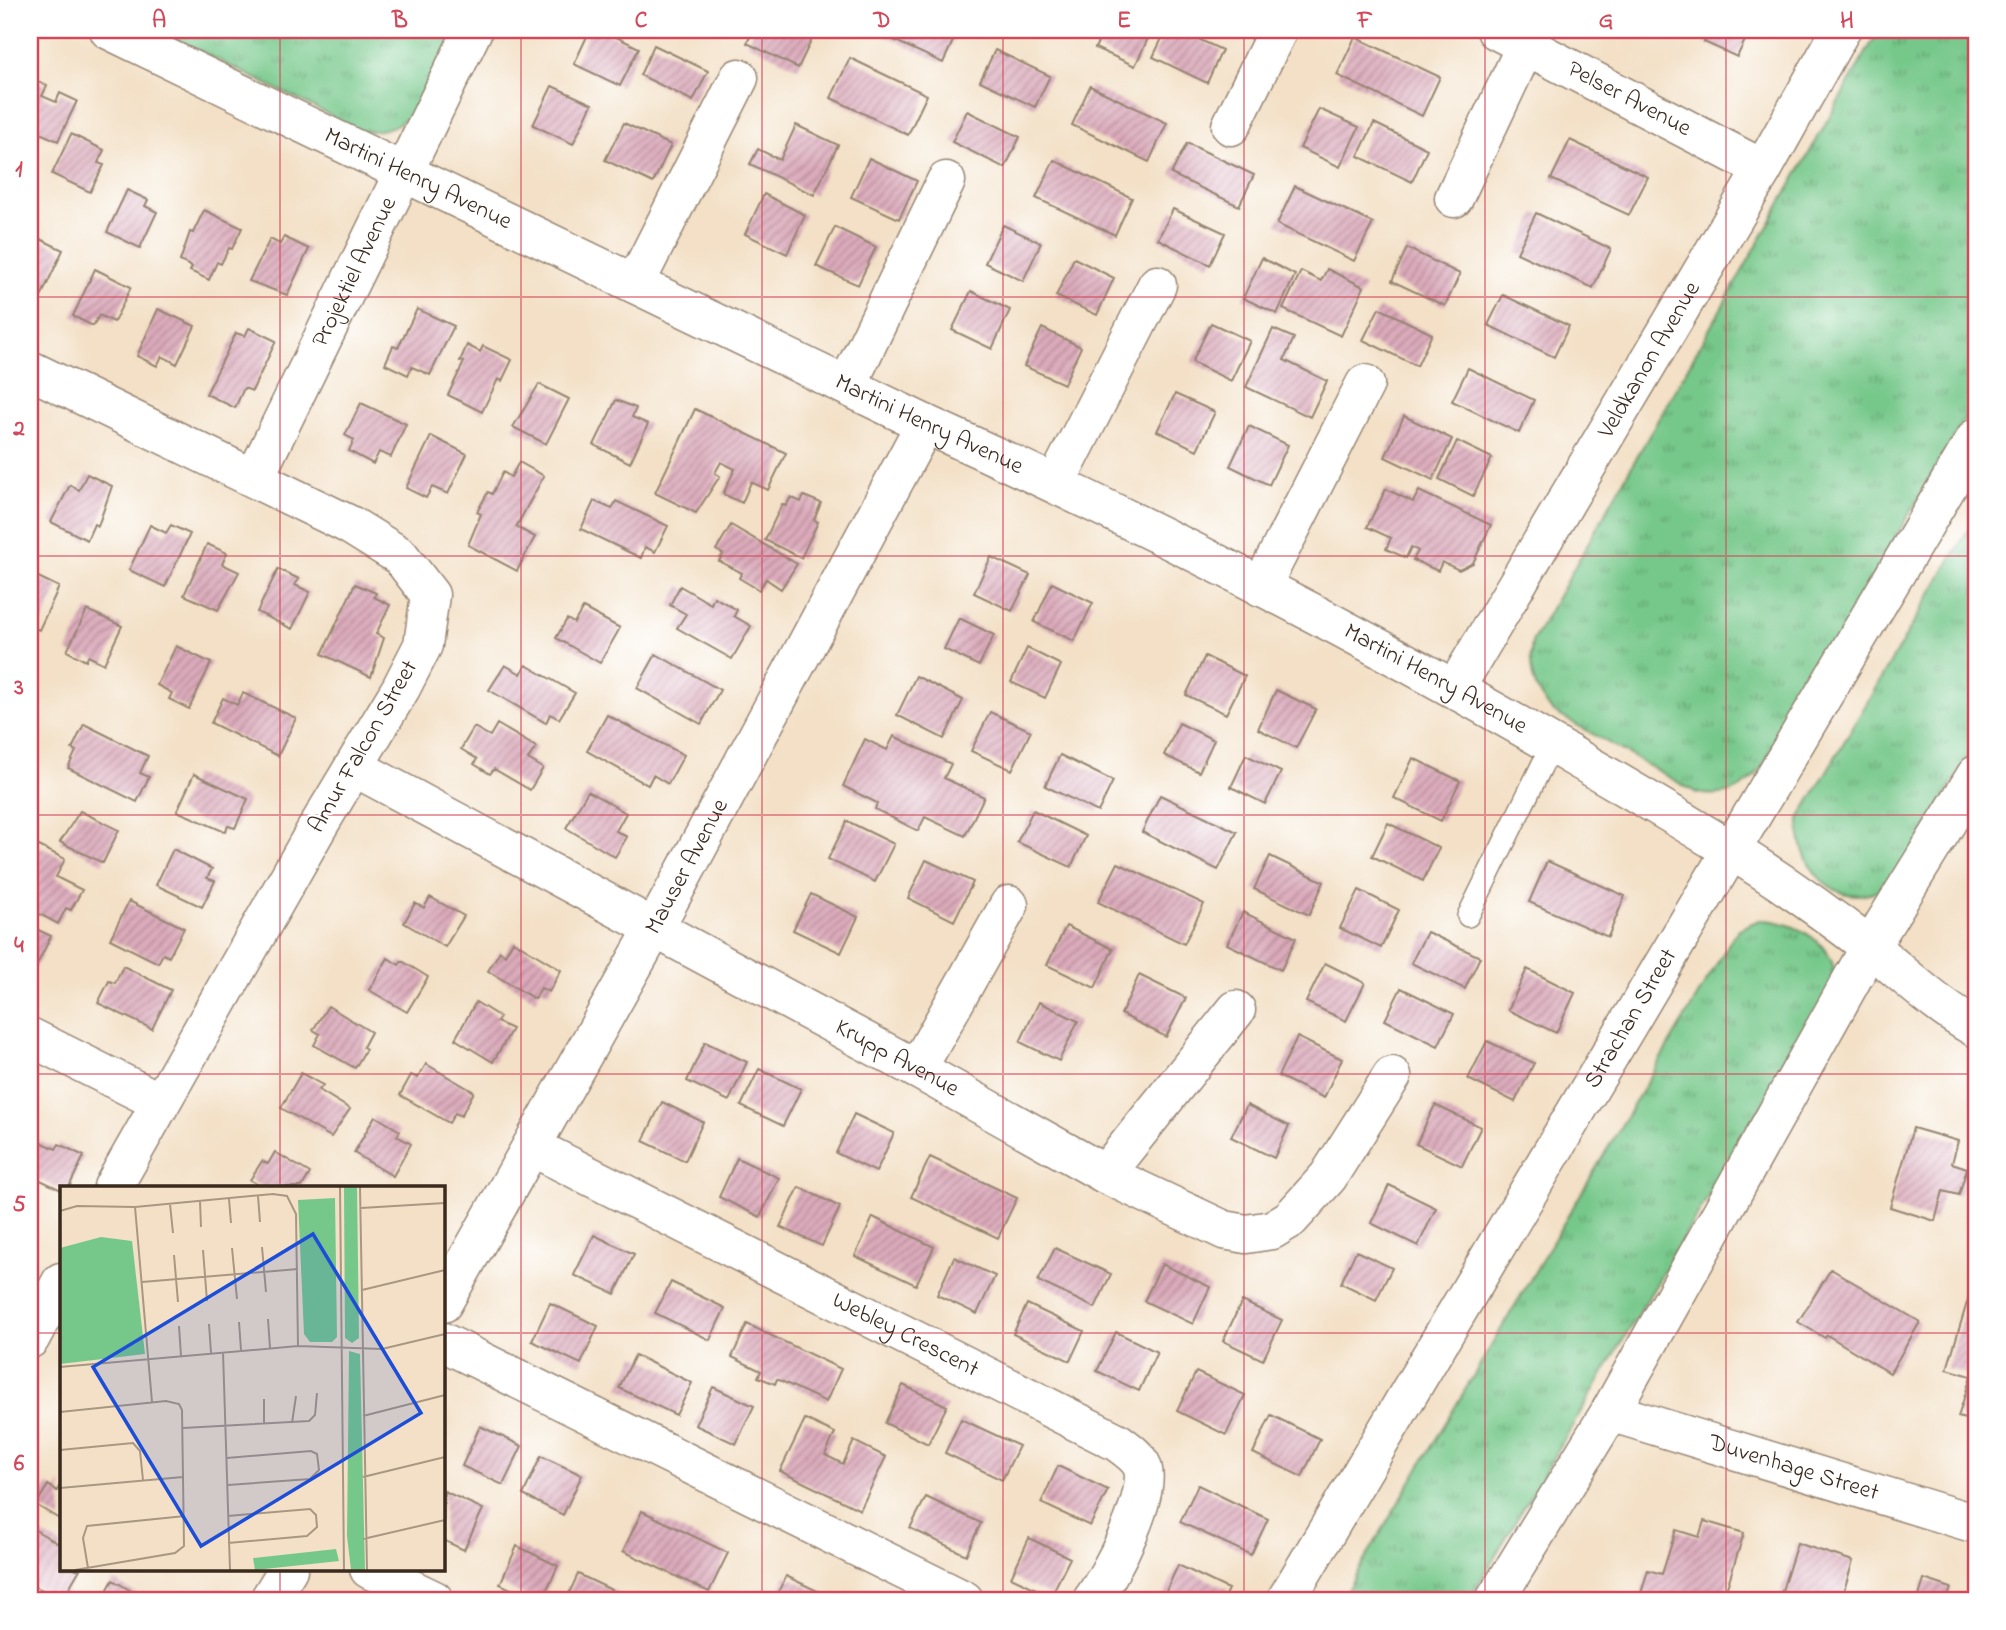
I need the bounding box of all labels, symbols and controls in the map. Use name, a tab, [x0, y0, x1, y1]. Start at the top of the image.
text: A	[152, 5, 166, 38]
text: B	[391, 5, 408, 38]
text: C	[635, 5, 648, 38]
text: D	[873, 5, 890, 38]
text: E	[1117, 5, 1131, 38]
text: F	[1357, 5, 1373, 38]
text: G	[1599, 5, 1613, 38]
text: H	[1840, 5, 1854, 38]
street label: Pelser Avenue	[1561, 52, 1697, 146]
street label: Martini Henry Avenue	[318, 119, 518, 240]
text: 1	[15, 154, 23, 187]
street label: Projektiel Avenue	[303, 191, 407, 353]
street label: Veldkanon Avenue	[1589, 275, 1710, 446]
street label: Martini Henry Avenue	[829, 365, 1029, 484]
text: 2	[12, 413, 25, 446]
street label: Martini Henry Avenue	[1337, 615, 1534, 744]
street label: Amur Falcon Street	[300, 654, 428, 840]
text: 3	[13, 672, 24, 705]
street label: Mauser Avenue	[637, 792, 738, 941]
text: 4	[14, 930, 24, 963]
street label: Strachan Street	[1576, 942, 1686, 1095]
street label: Krupp Avenue	[829, 1011, 966, 1107]
inset map	[60, 1186, 444, 1570]
text: 5	[12, 1189, 26, 1222]
street label: Webley Crescent	[826, 1283, 985, 1387]
street label: Duvenhage Street	[1703, 1425, 1883, 1511]
text: 6	[14, 1448, 25, 1481]

